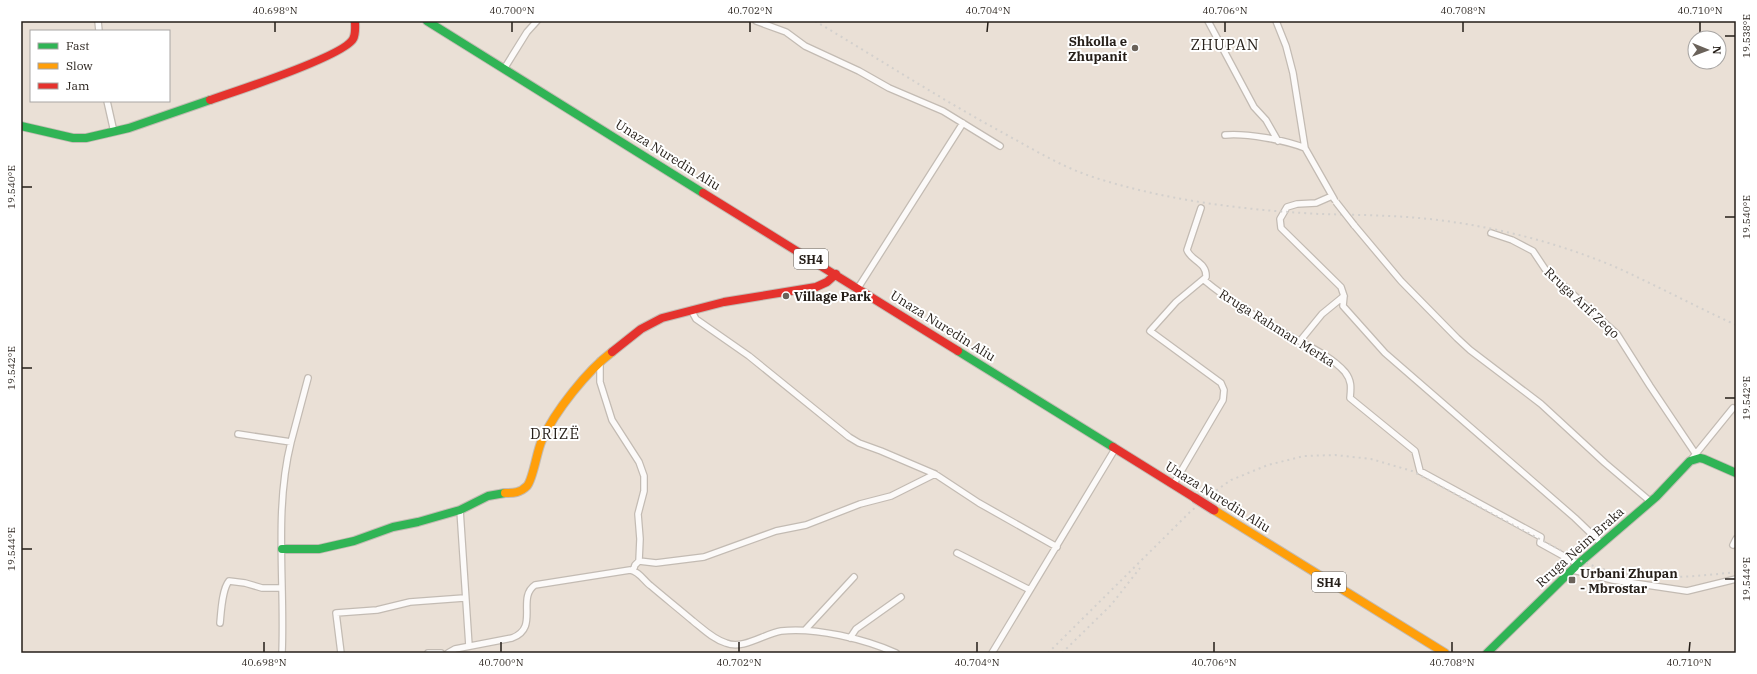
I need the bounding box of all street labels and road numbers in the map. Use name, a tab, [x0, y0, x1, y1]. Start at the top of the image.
street label: Unaza Nuredin Aliu	[612, 116, 724, 194]
road number: SH4	[794, 249, 828, 269]
street label: Rruga Arif Zeqo	[1541, 264, 1623, 342]
street label: Rruga Rahman Merka	[1216, 285, 1338, 371]
street label: Unaza Nuredin Aliu	[887, 287, 999, 365]
street label: Unaza Nuredin Aliu	[1162, 458, 1274, 536]
street label: Rruga Neim Braka	[1532, 503, 1628, 591]
road number: SH4	[1312, 572, 1346, 592]

